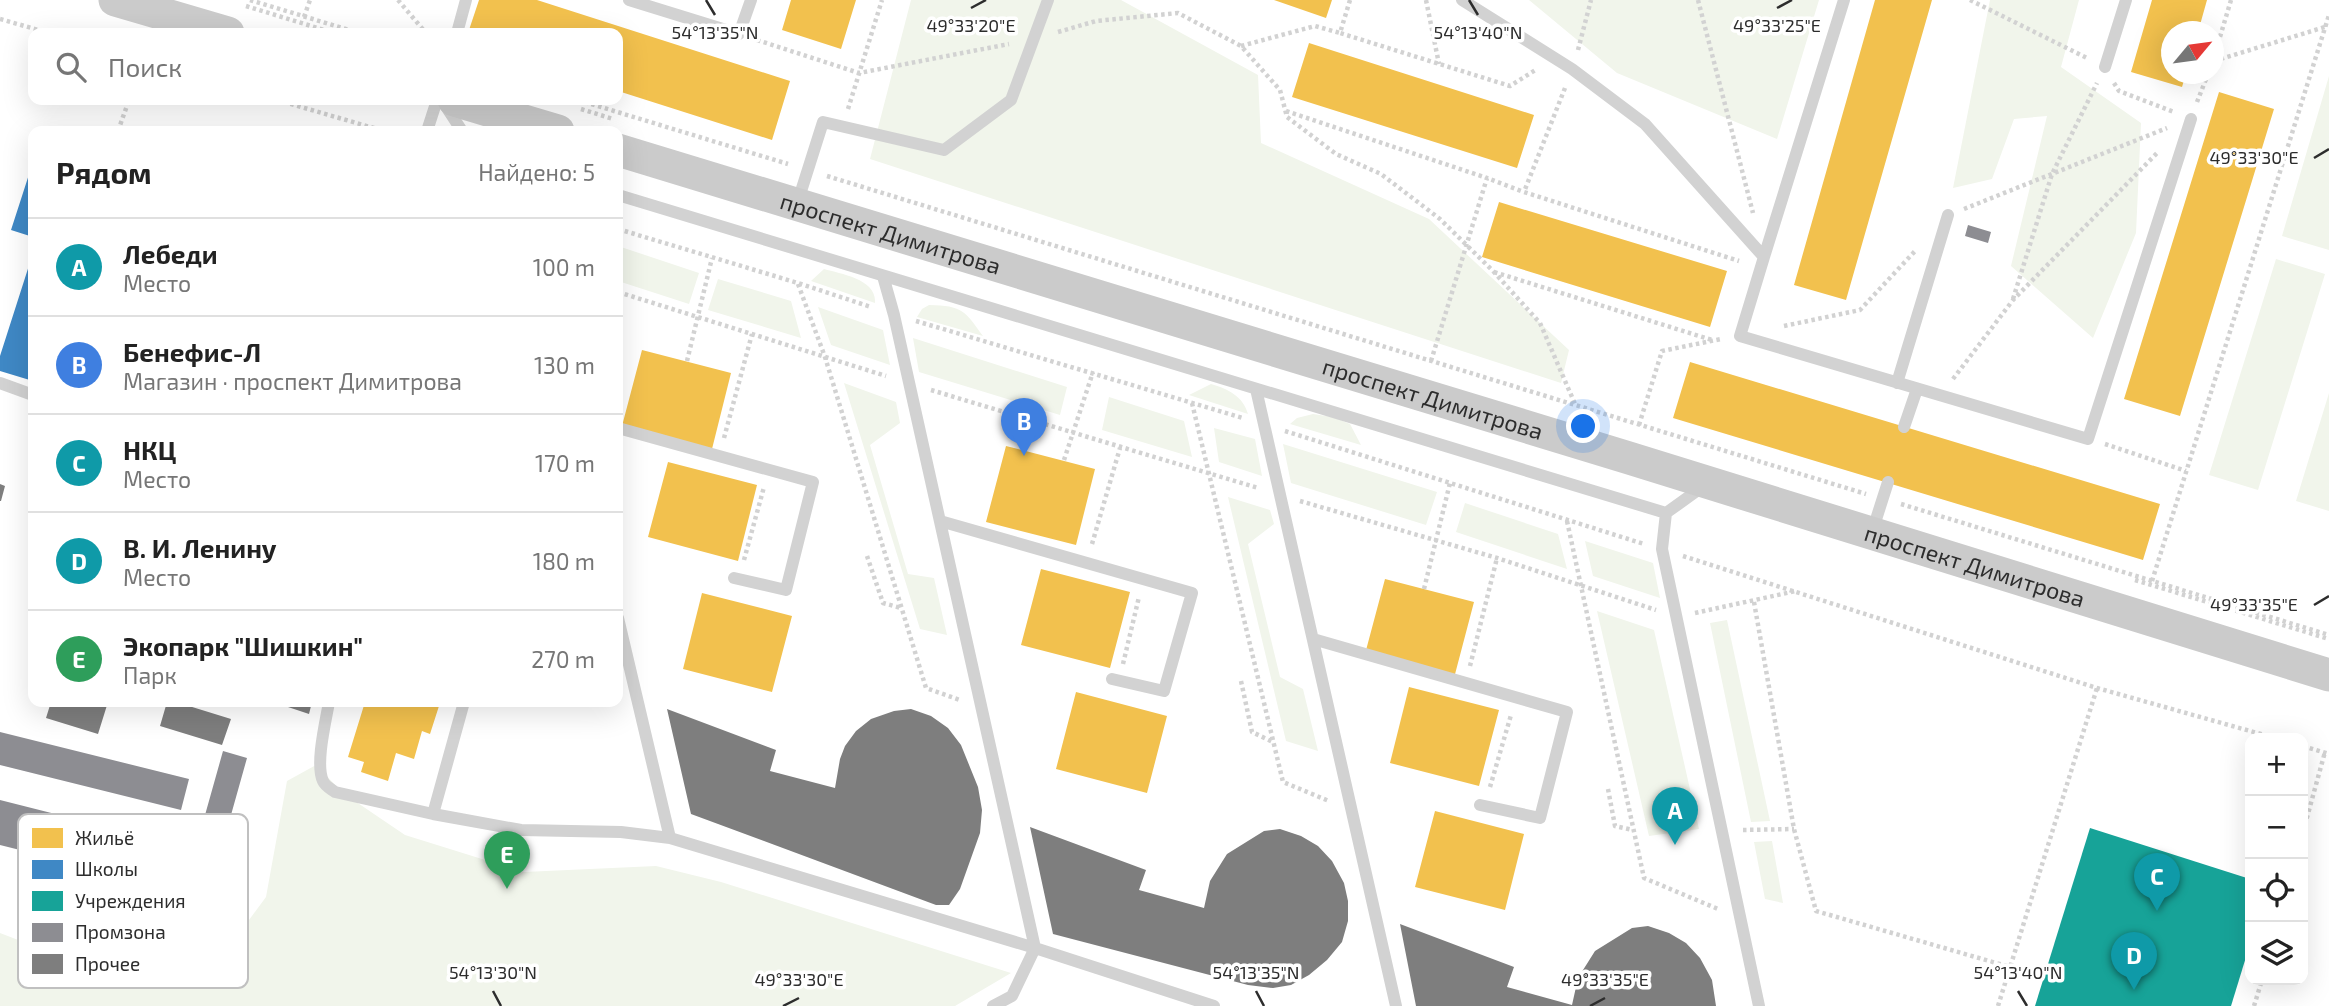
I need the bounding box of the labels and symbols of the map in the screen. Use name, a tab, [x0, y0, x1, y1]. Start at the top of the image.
text: 49°33'20"E	[926, 14, 1016, 36]
text: 49°33'25"E	[1733, 14, 1821, 36]
text: 54°13'35"N	[672, 21, 758, 43]
text: 54°13'40"N	[1434, 21, 1522, 43]
north arrow	[2161, 21, 2224, 84]
text: 49°33'30"E	[2210, 146, 2298, 168]
street label: проспект Димитрова	[777, 186, 1004, 280]
street label: проспект Димитрова	[1319, 352, 1547, 445]
pin: B	[1001, 398, 1047, 456]
your location	[1566, 409, 1600, 443]
street label: проспект Димитрова	[1861, 518, 2088, 613]
text: 49°33'35"E	[2210, 593, 2298, 615]
pin: A	[1652, 787, 1698, 845]
legend	[18, 814, 248, 988]
text: Жильё	[75, 826, 134, 849]
pin: E	[484, 831, 530, 889]
pin: C	[2134, 853, 2180, 911]
text: Школы	[75, 857, 138, 880]
text: Учреждения	[75, 889, 186, 912]
text: Промзона	[75, 920, 166, 943]
pin: D	[2111, 932, 2157, 990]
text: Прочее	[75, 952, 140, 975]
text: 54°13'30"N	[449, 961, 537, 983]
text: 54°13'35"N	[1213, 961, 1299, 983]
text: 54°13'40"N	[1974, 961, 2062, 983]
text: 49°33'30"E	[755, 968, 843, 990]
text: 49°33'35"E	[1561, 968, 1649, 990]

